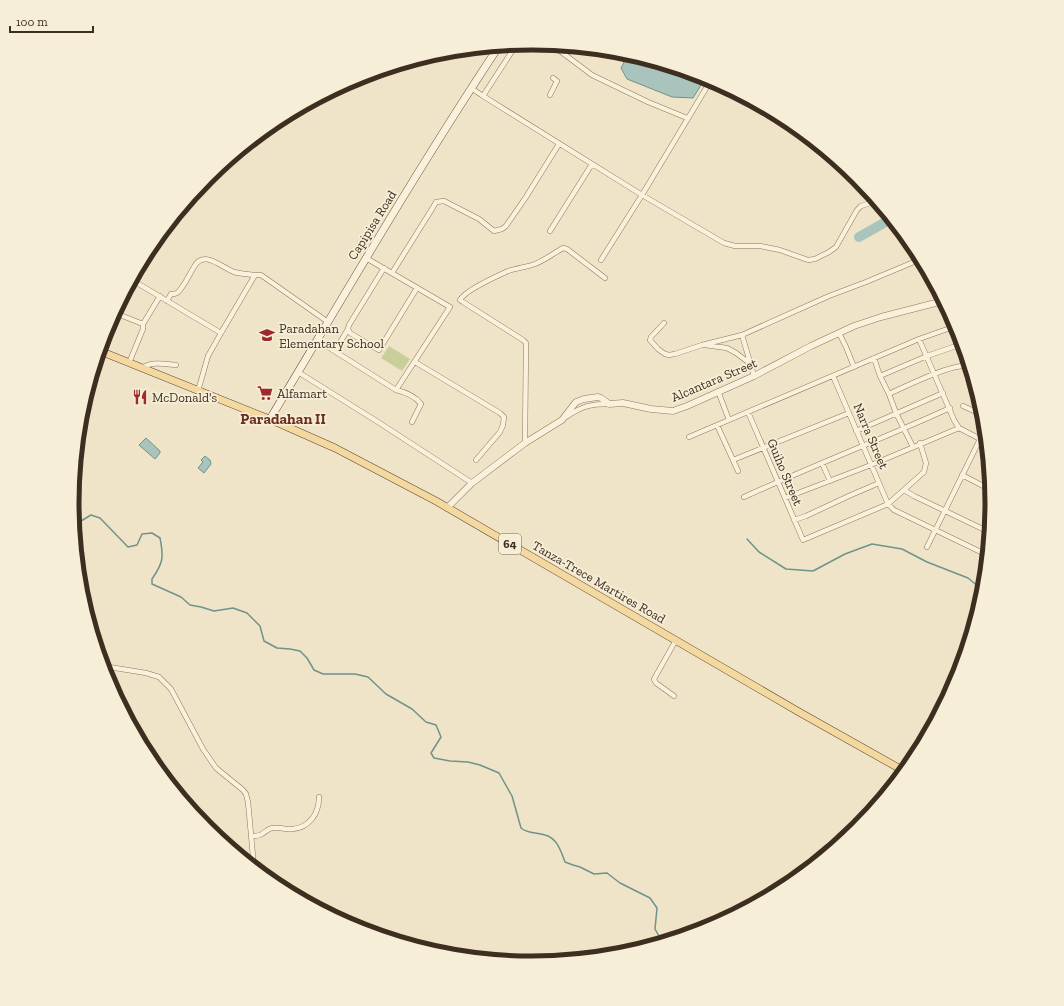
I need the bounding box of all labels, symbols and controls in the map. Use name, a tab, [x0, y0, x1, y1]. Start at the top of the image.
scale bar	[10, 8, 93, 34]
text: 100 m	[16, 15, 48, 29]
street label: Capipisa Road	[345, 187, 399, 263]
place label: Paradahan Elementary School	[279, 321, 384, 351]
school or university icon: Paradahan Elementary School	[258, 326, 276, 344]
street label: Alcantara Street	[669, 355, 759, 405]
supermarket icon: Alfamart	[256, 384, 274, 402]
place label: Alfamart	[277, 386, 327, 401]
restaurant icon: McDonald's	[131, 388, 149, 406]
place label: McDonald's	[152, 390, 218, 405]
street label: Narra Street	[850, 401, 892, 471]
district label: Paradahan II	[240, 410, 326, 428]
street label: Guiho Street	[764, 436, 806, 508]
road number: 64	[499, 534, 521, 554]
street label: Tanza-Trece Martires Road	[530, 538, 668, 626]

